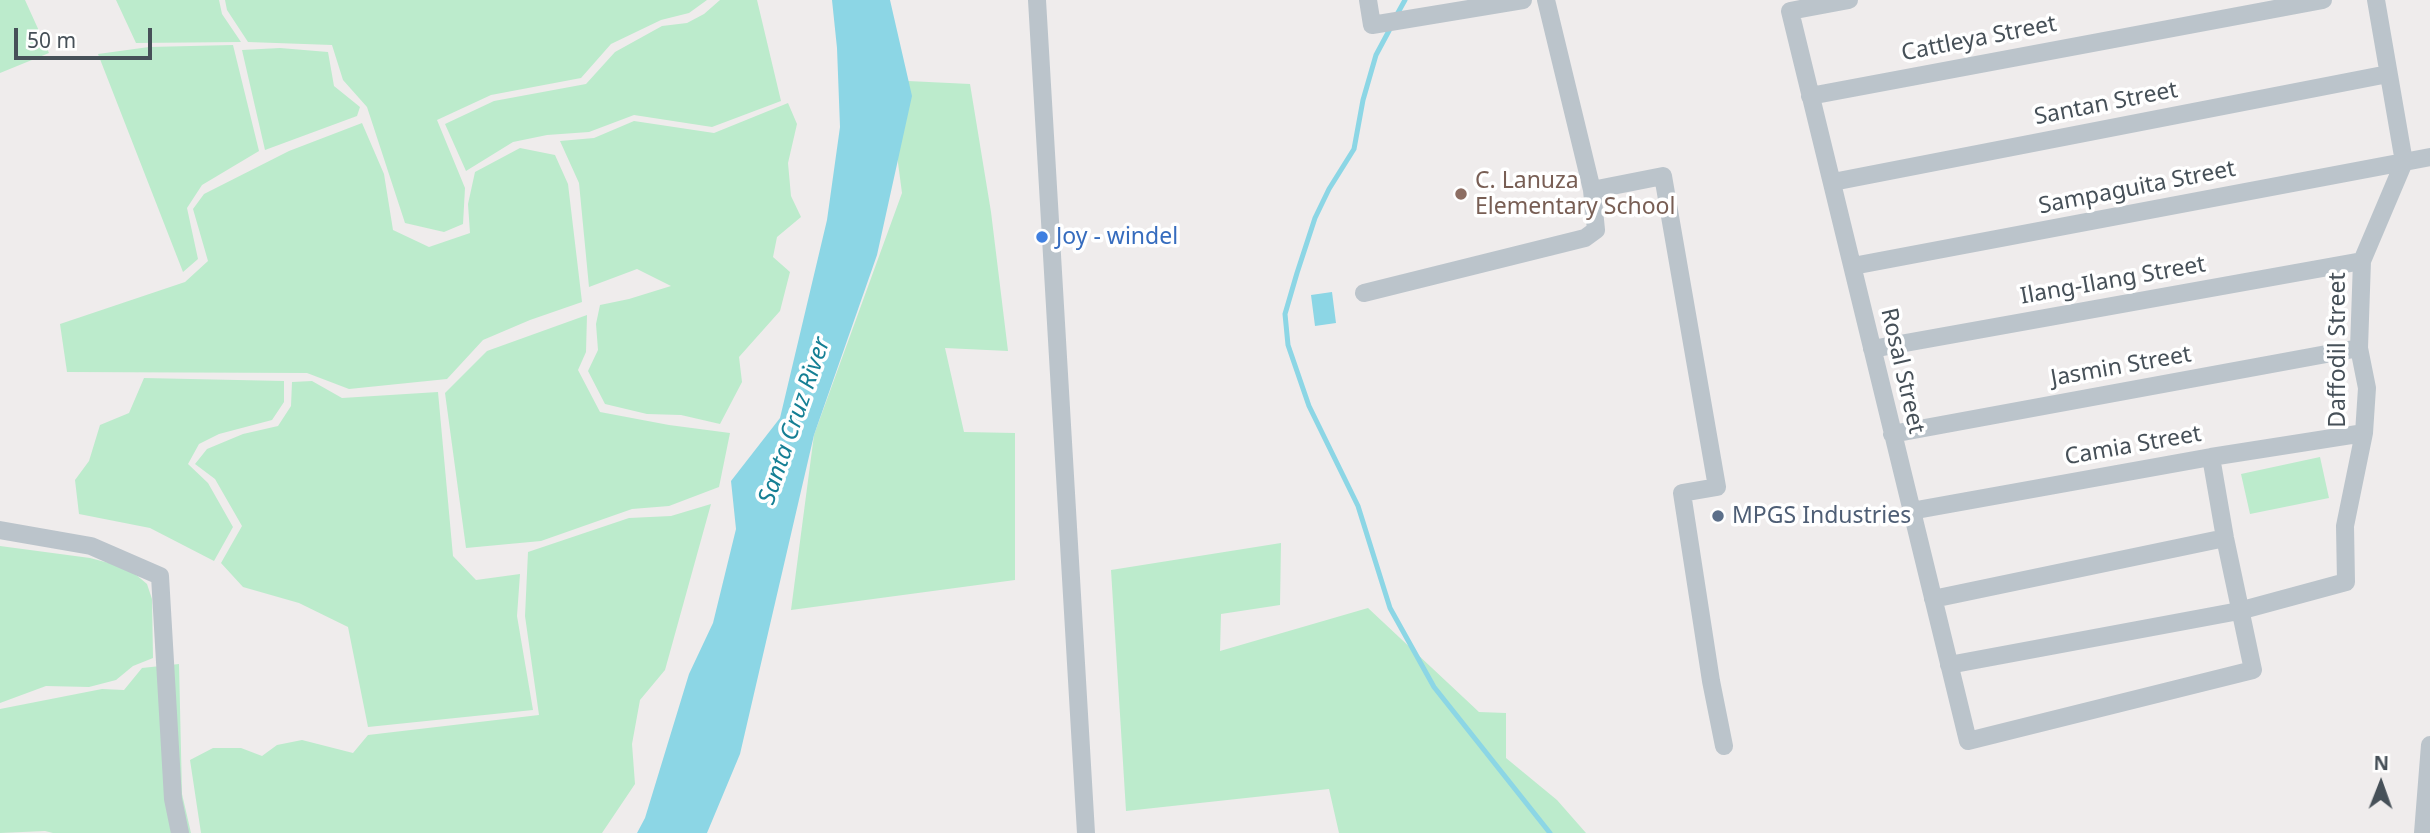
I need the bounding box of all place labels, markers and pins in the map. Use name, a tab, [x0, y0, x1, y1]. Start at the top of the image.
place label: C. Lanuza Elementary School	[1475, 167, 1675, 221]
marker: C. Lanuza Elementary School	[1453, 186, 1469, 202]
place label: Joy - windel	[1056, 223, 1178, 251]
marker: Joy - windel	[1034, 229, 1050, 245]
place label: MPGS Industries	[1732, 502, 1911, 530]
marker: MPGS Industries	[1710, 508, 1726, 524]

